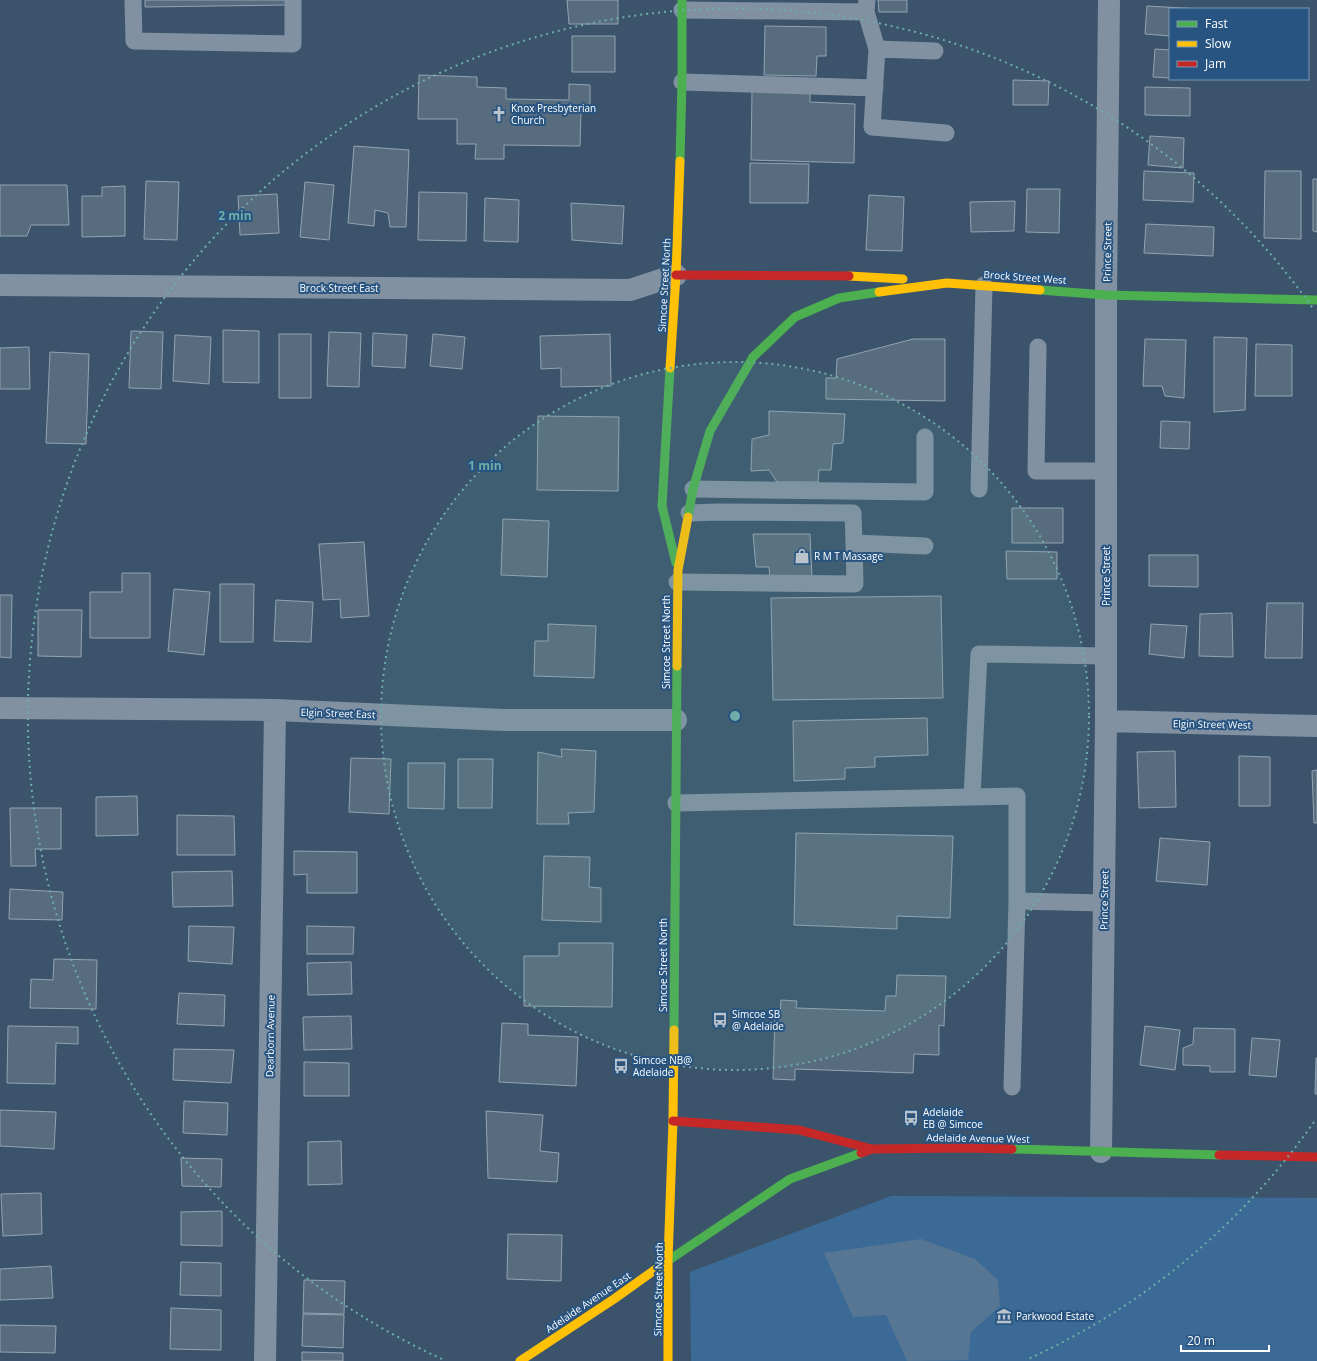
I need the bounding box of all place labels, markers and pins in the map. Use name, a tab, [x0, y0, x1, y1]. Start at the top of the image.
place label: Knox Presbyterian Church	[511, 101, 596, 127]
church icon: Knox Presbyterian Church	[490, 105, 508, 123]
shop icon: R M T Massage	[793, 547, 811, 565]
place label: R M T Massage	[814, 549, 884, 563]
centre of rings	[728, 709, 742, 723]
place label: Simcoe SB @ Adelaide	[732, 1007, 784, 1033]
bus stop icon: Simcoe SB @ Adelaide	[711, 1011, 729, 1029]
place label: Simcoe NB@ Adelaide	[633, 1053, 692, 1079]
bus stop icon: Simcoe NB@ Adelaide	[612, 1057, 630, 1075]
place label: Adelaide EB @ Simcoe	[923, 1105, 983, 1131]
bus stop icon: Adelaide EB @ Simcoe	[902, 1109, 920, 1127]
museum icon: Parkwood Estate	[995, 1307, 1013, 1325]
place label: Parkwood Estate	[1016, 1309, 1094, 1323]

